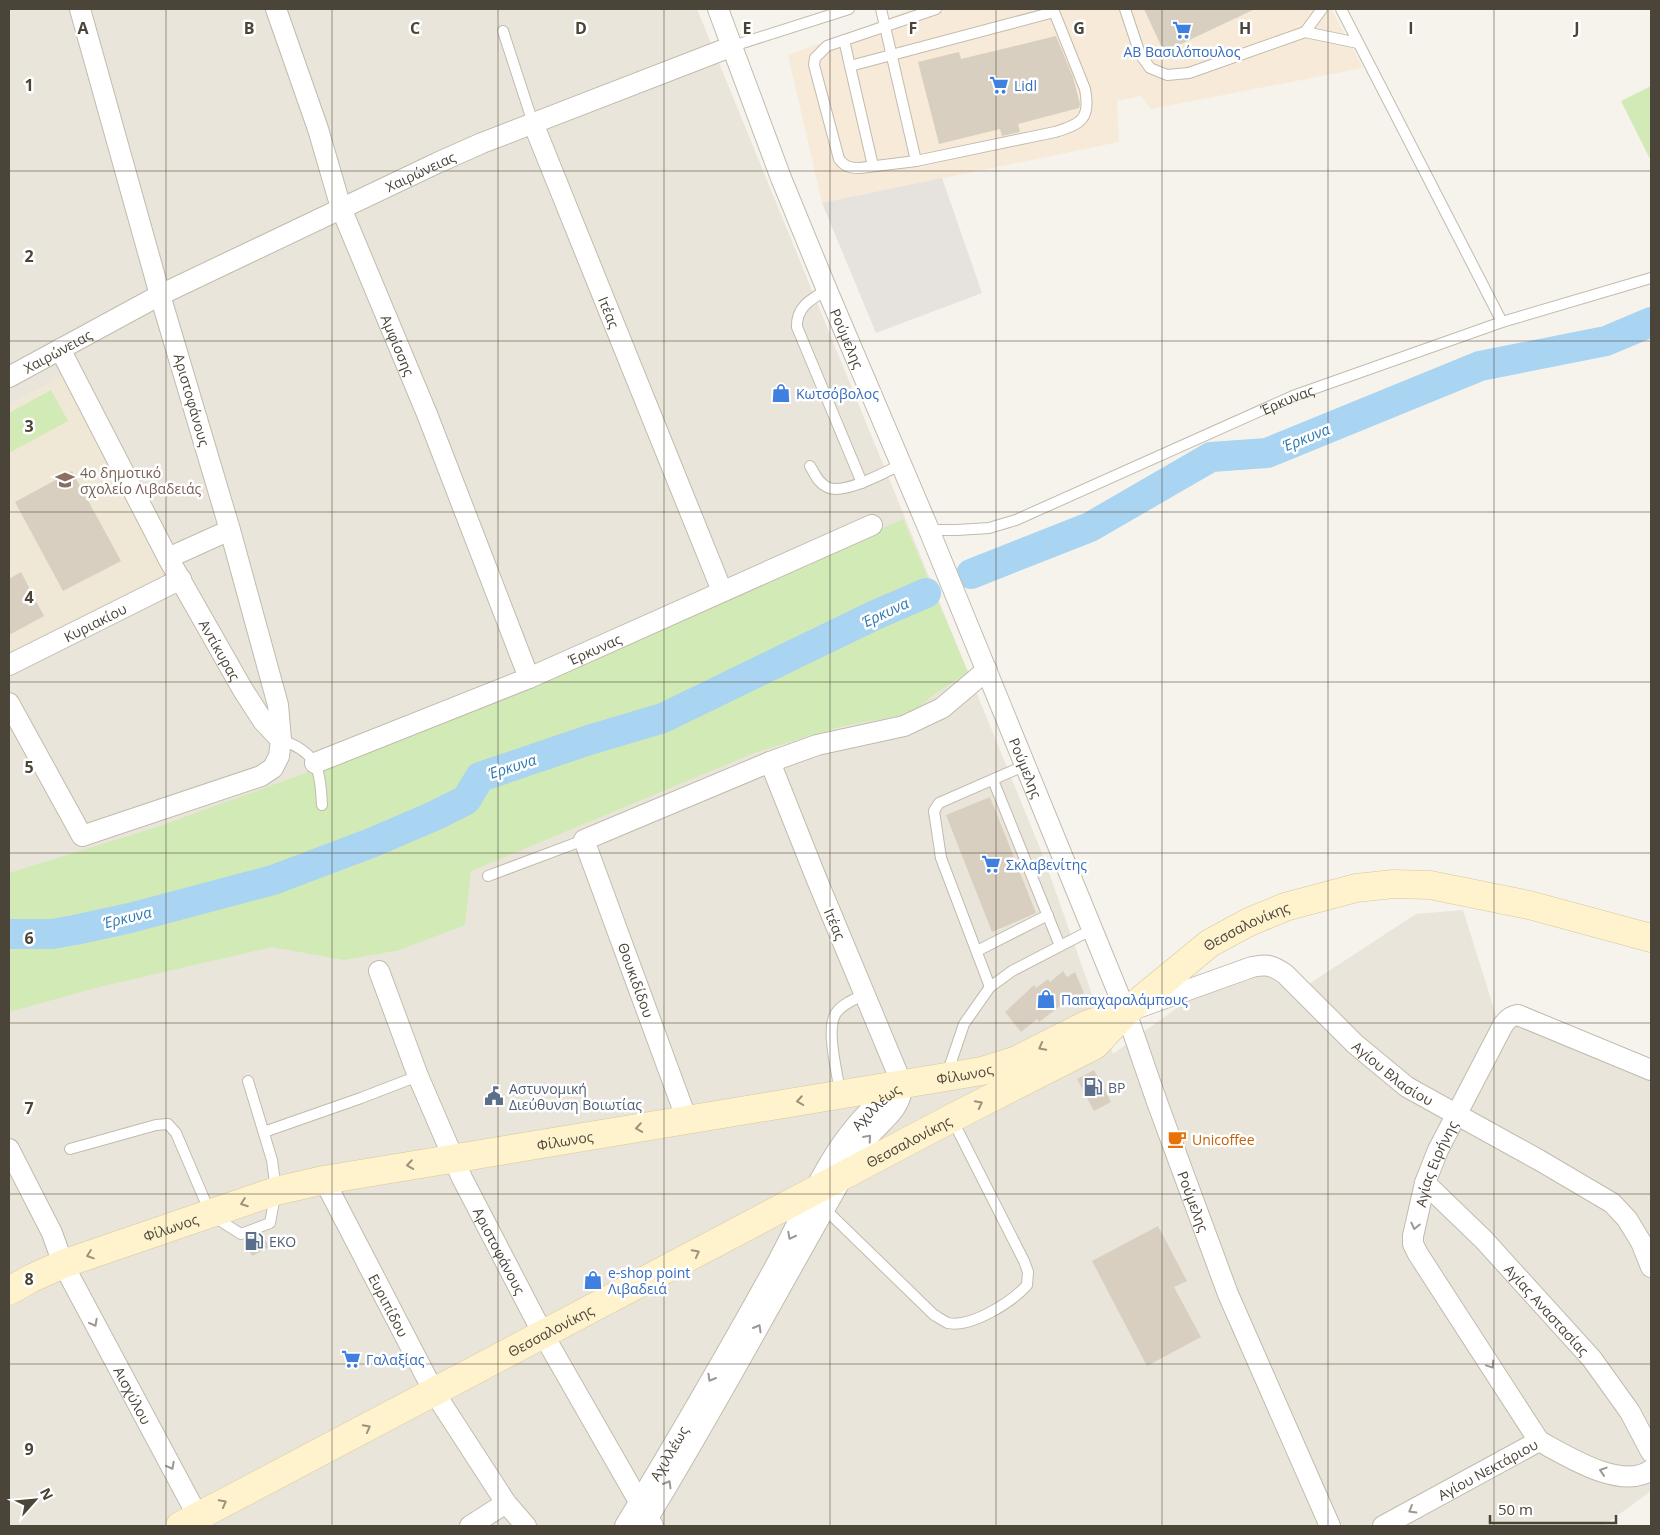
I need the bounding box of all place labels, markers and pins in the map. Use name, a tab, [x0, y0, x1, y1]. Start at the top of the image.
supermarket icon: ΑΒ Βασιλόπουλος	[1171, 19, 1193, 41]
place label: ΑΒ Βασιλόπουλος	[1123, 42, 1241, 61]
supermarket icon: Lidl	[988, 74, 1010, 96]
place label: Lidl	[1014, 76, 1037, 95]
shop icon: Κωτσόβολος	[770, 382, 792, 404]
place label: Κωτσόβολος	[796, 384, 879, 403]
place label: 4ο δημοτικό σχολείο Λιβαδειάς	[80, 463, 202, 498]
school or university icon: 4ο δημοτικό σχολείο Λιβαδειάς	[54, 469, 76, 491]
supermarket icon: Σκλαβενίτης	[980, 853, 1002, 875]
place label: Σκλαβενίτης	[1006, 855, 1087, 874]
shop icon: Παπαχαραλάμπους	[1035, 988, 1057, 1010]
place label: Παπαχαραλάμπους	[1061, 990, 1188, 1009]
fuel station icon: BP	[1082, 1076, 1104, 1098]
place label: BP	[1108, 1078, 1125, 1097]
place label: Αστυνομική Διεύθυνση Βοιωτίας	[509, 1079, 642, 1114]
public building icon: Αστυνομική Διεύθυνση Βοιωτίας	[483, 1085, 505, 1107]
cafe icon: Unicoffee	[1166, 1128, 1188, 1150]
place label: Unicoffee	[1192, 1130, 1255, 1149]
fuel station icon: EKO	[243, 1230, 265, 1252]
place label: EKO	[269, 1232, 296, 1251]
place label: e-shop point Λιβαδειά	[608, 1263, 690, 1298]
shop icon: e-shop point Λιβαδειά	[582, 1269, 604, 1291]
supermarket icon: Γαλαξίας	[340, 1348, 362, 1370]
place label: Γαλαξίας	[366, 1350, 425, 1369]

